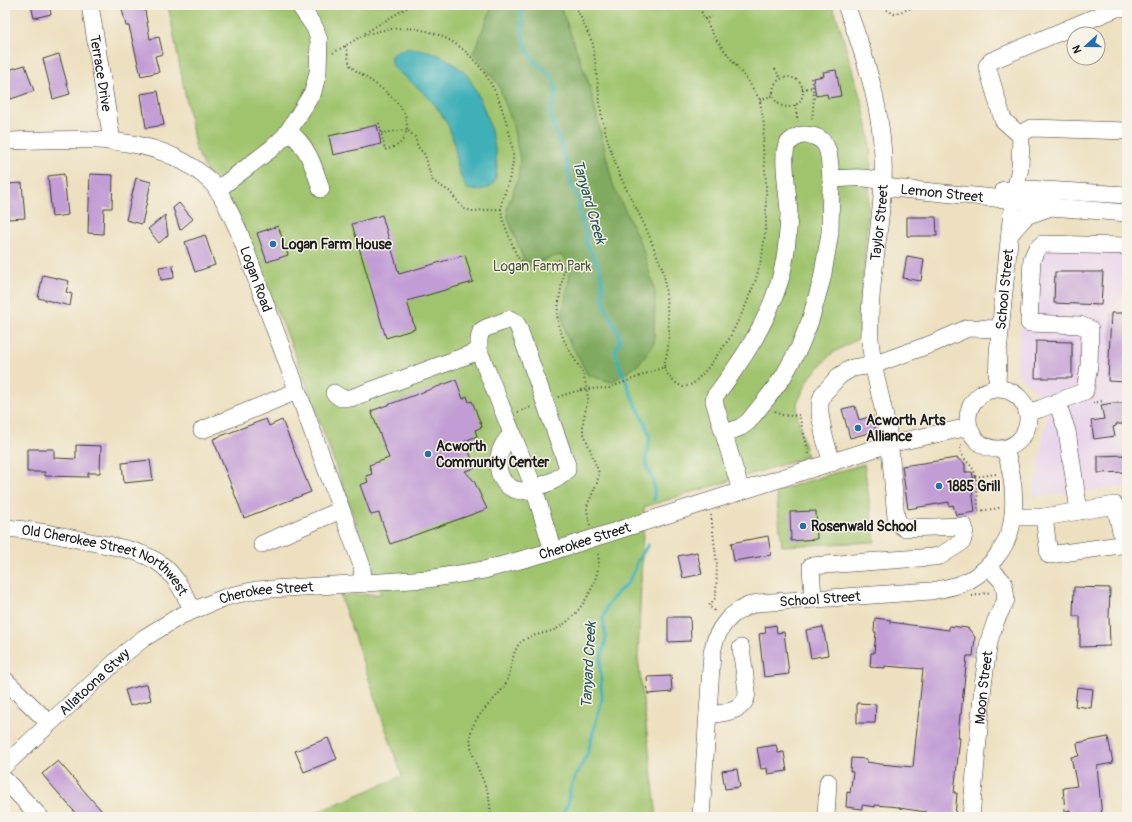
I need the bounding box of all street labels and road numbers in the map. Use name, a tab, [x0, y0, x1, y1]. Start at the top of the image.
street label: Terrace Drive	[86, 34, 116, 113]
street label: Lemon Street	[900, 180, 985, 205]
street label: Taylor Street	[866, 184, 891, 262]
street label: Logan Road	[236, 244, 276, 314]
street label: School Street	[992, 248, 1017, 331]
street label: Cherokee Street	[537, 518, 633, 563]
street label: Old Cherokee Street Northwest	[20, 521, 192, 599]
street label: Cherokee Street	[216, 578, 314, 607]
street label: School Street	[779, 587, 861, 610]
street label: Allatoona Gtwy	[55, 644, 133, 719]
street label: Moon Street	[971, 649, 996, 725]

